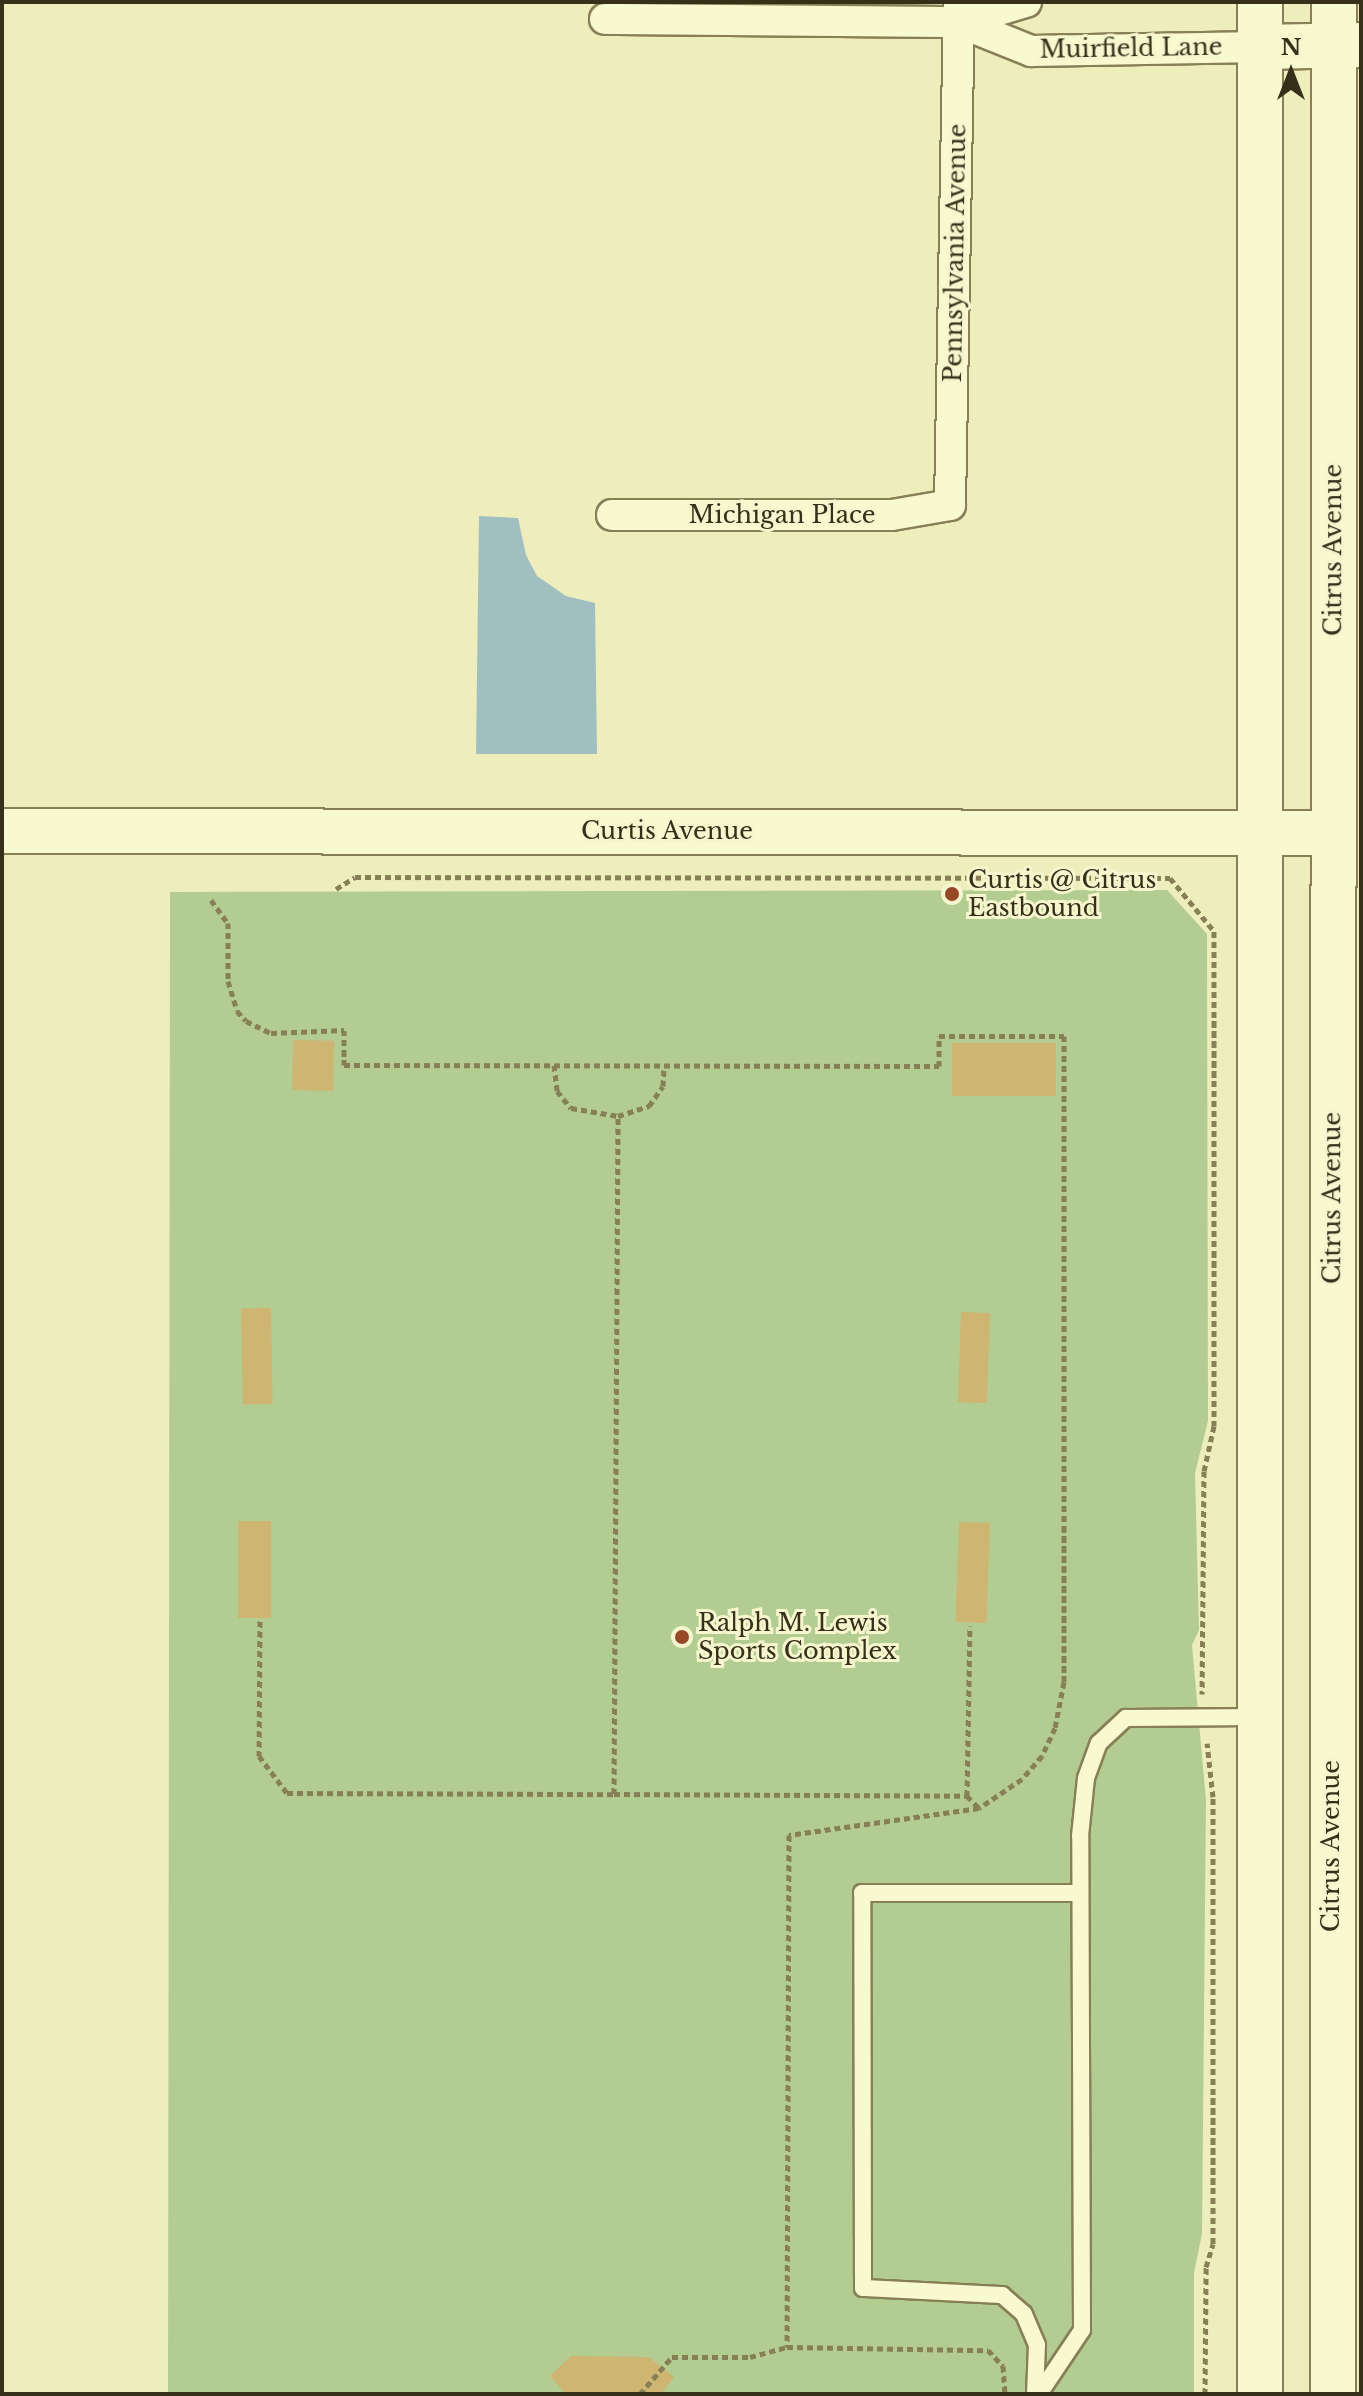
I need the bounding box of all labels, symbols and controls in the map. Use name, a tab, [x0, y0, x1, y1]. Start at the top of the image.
street label: Muirfield Lane	[1039, 32, 1223, 64]
north arrow	[1251, 32, 1331, 112]
text: N	[1281, 34, 1301, 61]
street label: Pennsylvania Avenue	[938, 123, 972, 383]
street label: Citrus Avenue	[1319, 463, 1347, 637]
street label: Michigan Place	[688, 501, 876, 529]
street label: Curtis Avenue	[580, 817, 754, 845]
place label: Curtis @ Citrus Eastbound	[968, 866, 1156, 922]
marker: Curtis @ Citrus Eastbound	[943, 885, 961, 903]
street label: Citrus Avenue	[1318, 1111, 1346, 1285]
place label: Ralph M. Lewis Sports Complex	[698, 1609, 897, 1665]
marker: Ralph M. Lewis Sports Complex	[673, 1628, 691, 1646]
street label: Citrus Avenue	[1317, 1759, 1345, 1933]

